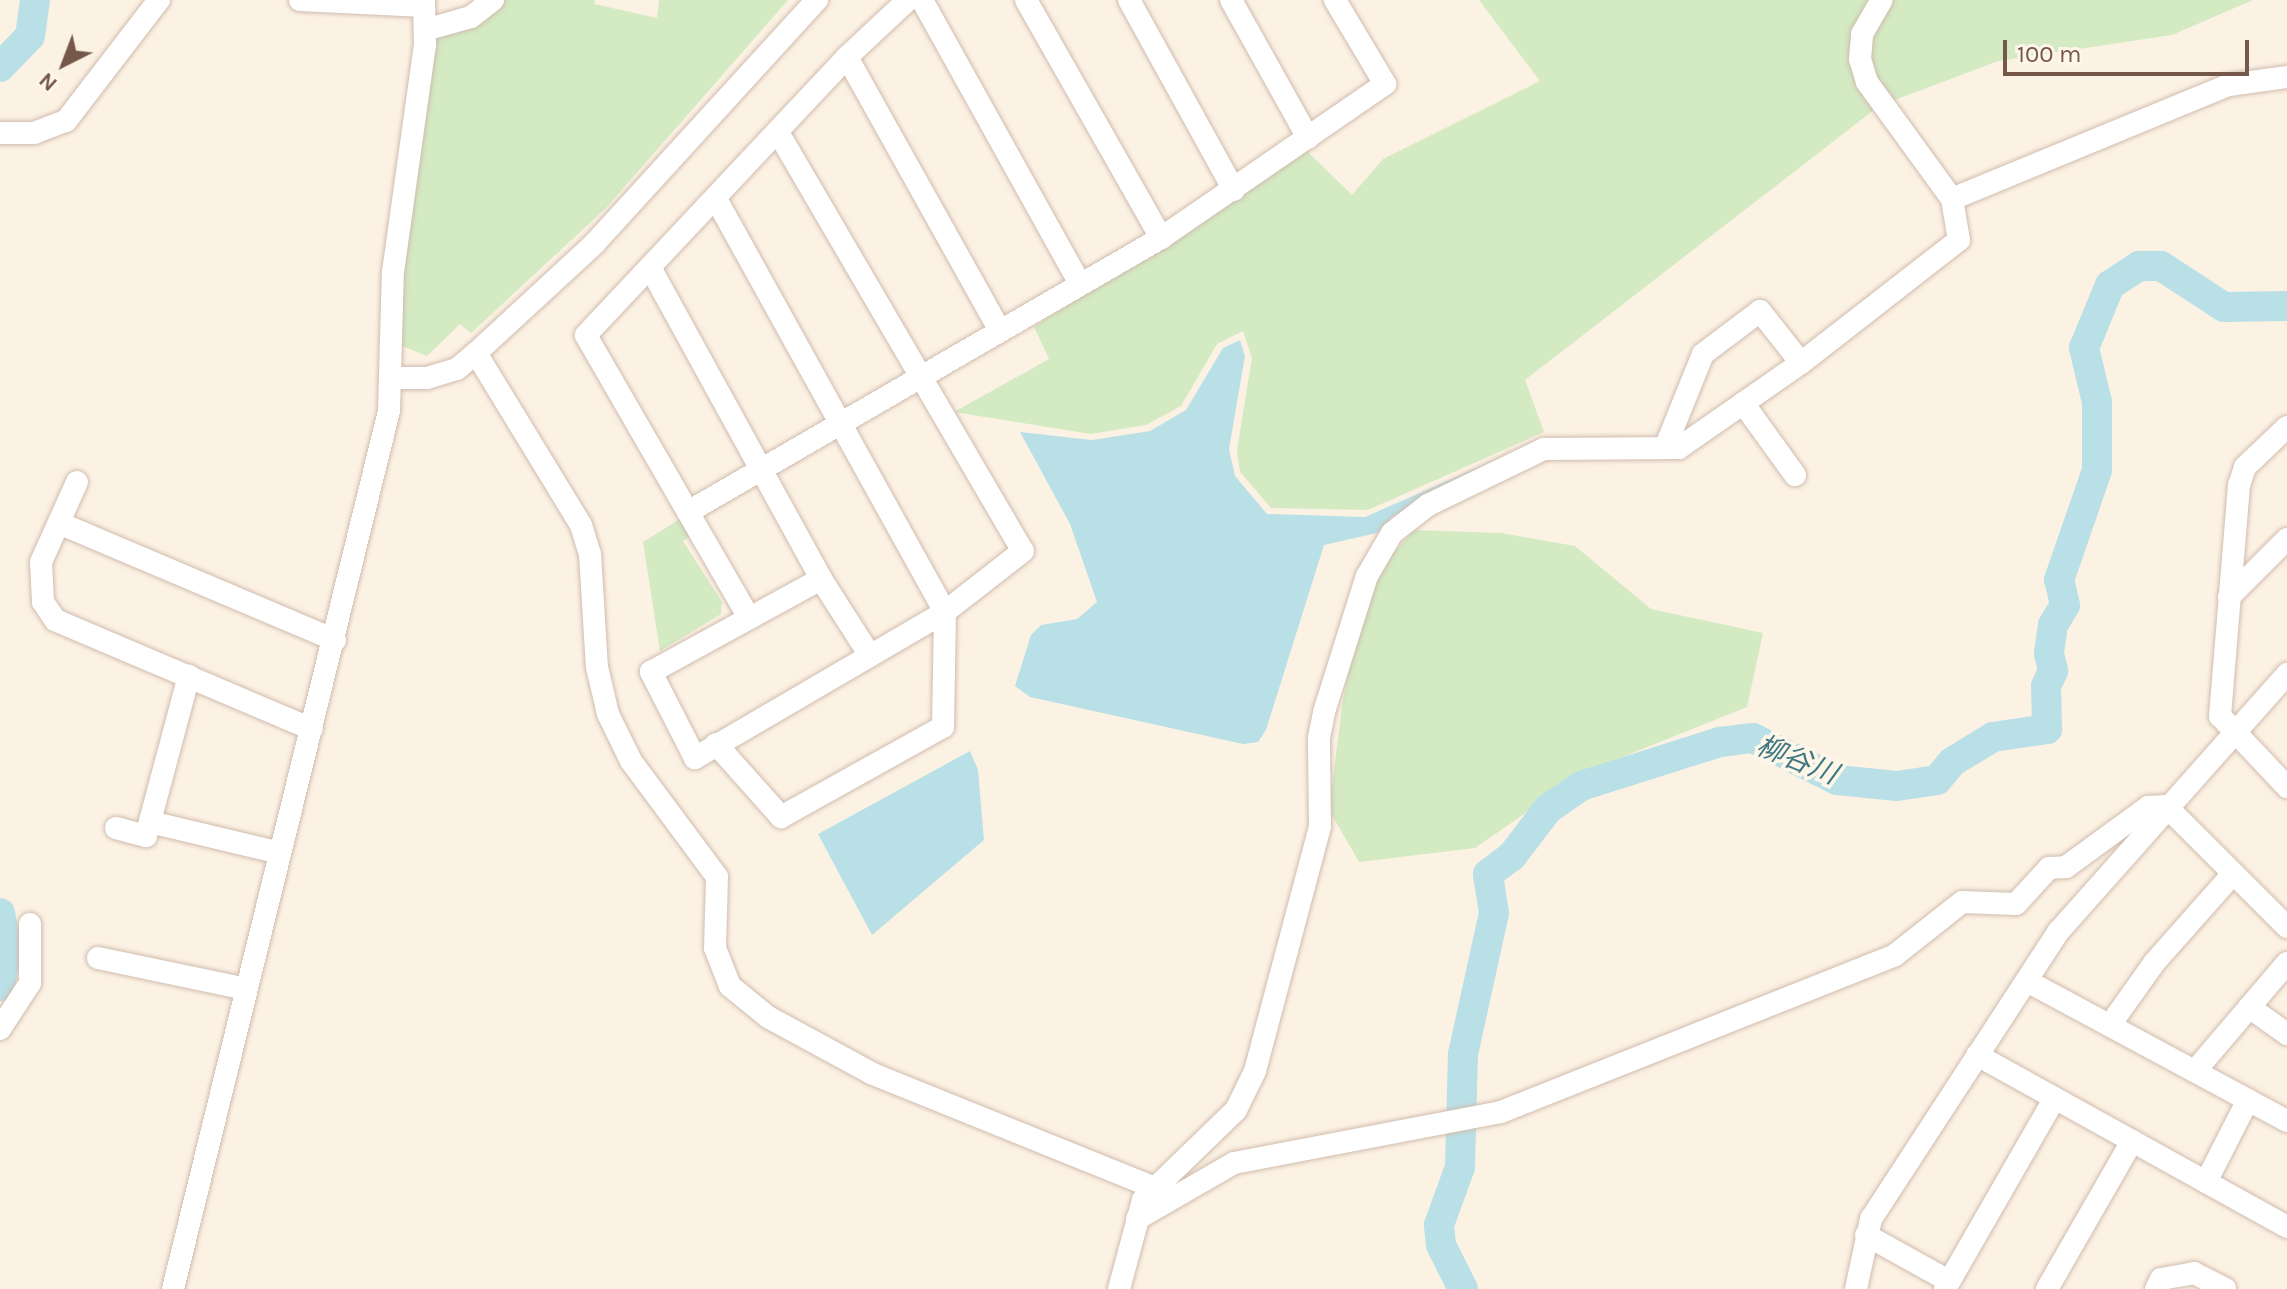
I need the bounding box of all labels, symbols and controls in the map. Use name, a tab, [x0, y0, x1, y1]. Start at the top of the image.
north arrow	[24, 24, 104, 104]
scale bar	[2007, 24, 2253, 74]
text: 100 m	[2017, 40, 2082, 68]
text: N	[33, 67, 63, 97]
water label: 柳谷川	[1752, 729, 1842, 791]

